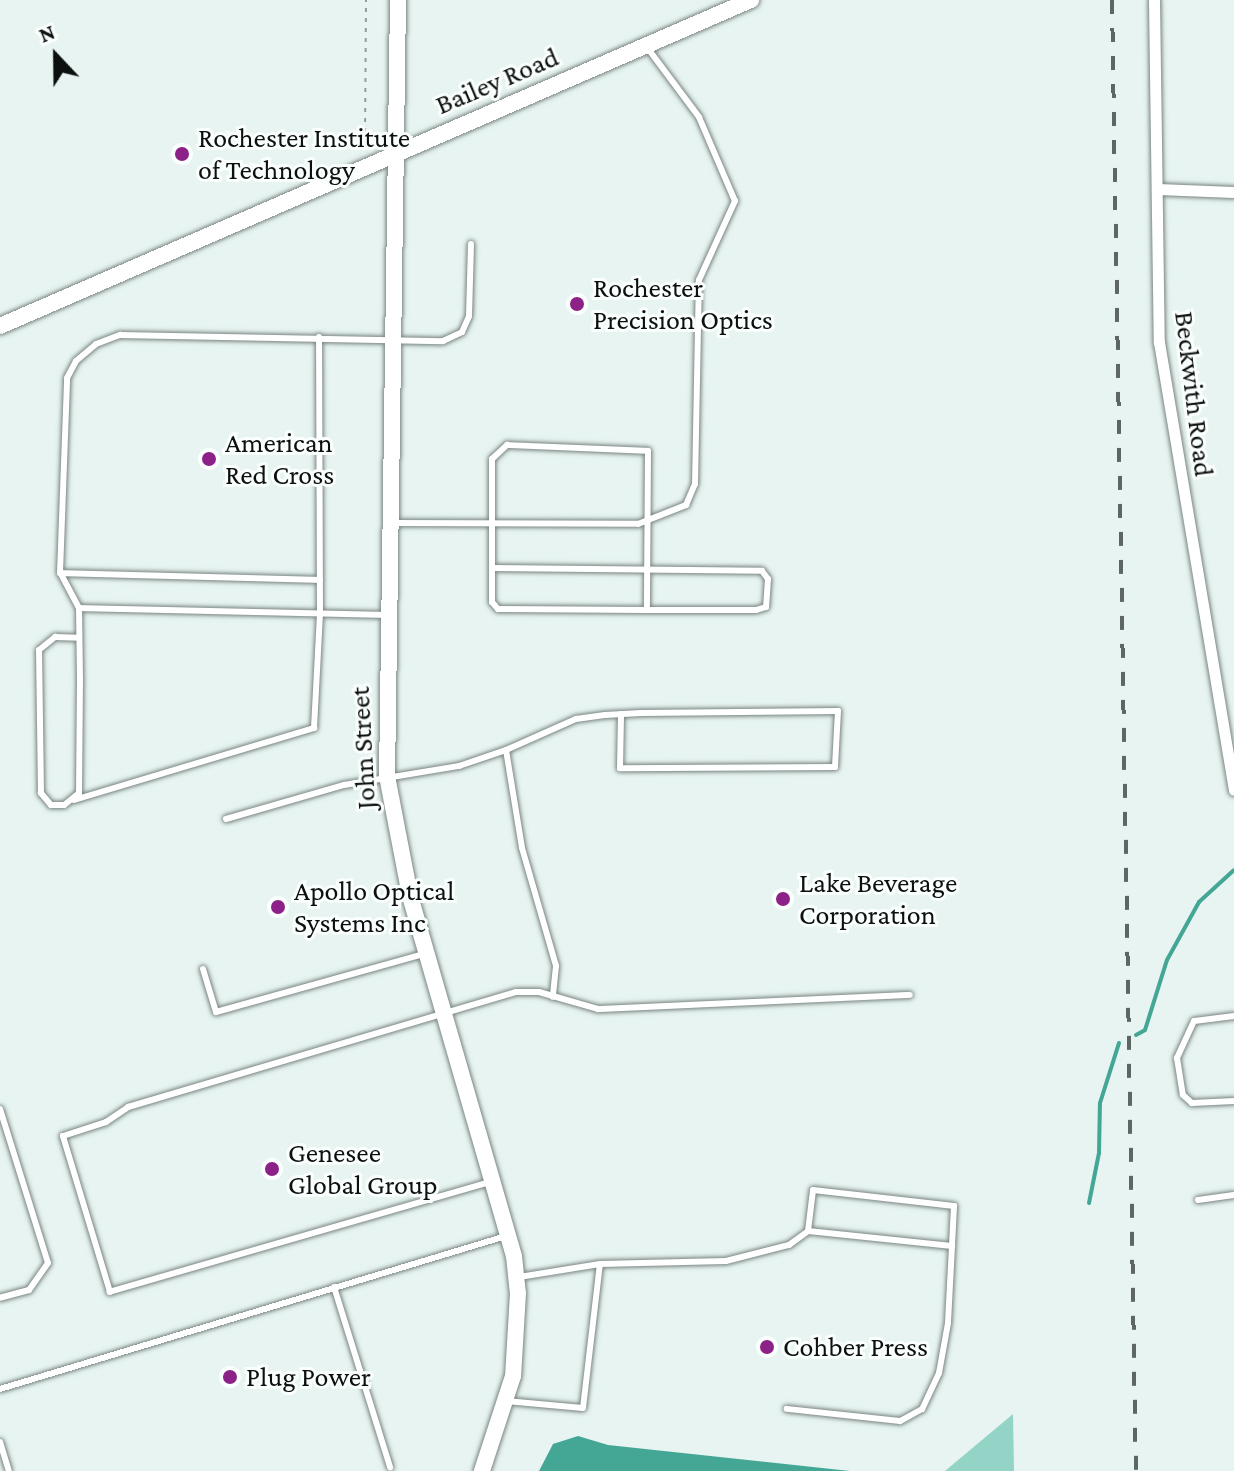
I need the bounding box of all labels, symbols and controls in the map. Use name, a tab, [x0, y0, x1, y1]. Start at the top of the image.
north arrow	[16, 16, 96, 96]
text: N	[35, 19, 58, 48]
street label: Bailey Road	[431, 40, 563, 122]
place label: Rochester Institute of Technology	[198, 121, 410, 187]
marker: Rochester Institute of Technology	[173, 145, 191, 163]
place label: Rochester Precision Optics	[593, 271, 773, 337]
marker: Rochester Precision Optics	[568, 295, 586, 313]
street label: Beckwith Road	[1167, 309, 1221, 479]
place label: American Red Cross	[225, 426, 334, 492]
marker: American Red Cross	[200, 450, 218, 468]
street label: John Street	[343, 686, 383, 810]
place label: Lake Beverage Corporation	[799, 866, 957, 932]
place label: Apollo Optical Systems Inc	[294, 874, 454, 940]
marker: Lake Beverage Corporation	[774, 890, 792, 908]
marker: Apollo Optical Systems Inc	[269, 898, 287, 916]
place label: Genesee Global Group	[288, 1136, 437, 1202]
marker: Genesee Global Group	[263, 1160, 281, 1178]
place label: Cohber Press	[783, 1330, 928, 1364]
marker: Cohber Press	[758, 1338, 776, 1356]
place label: Plug Power	[246, 1360, 371, 1394]
marker: Plug Power	[221, 1368, 239, 1386]

